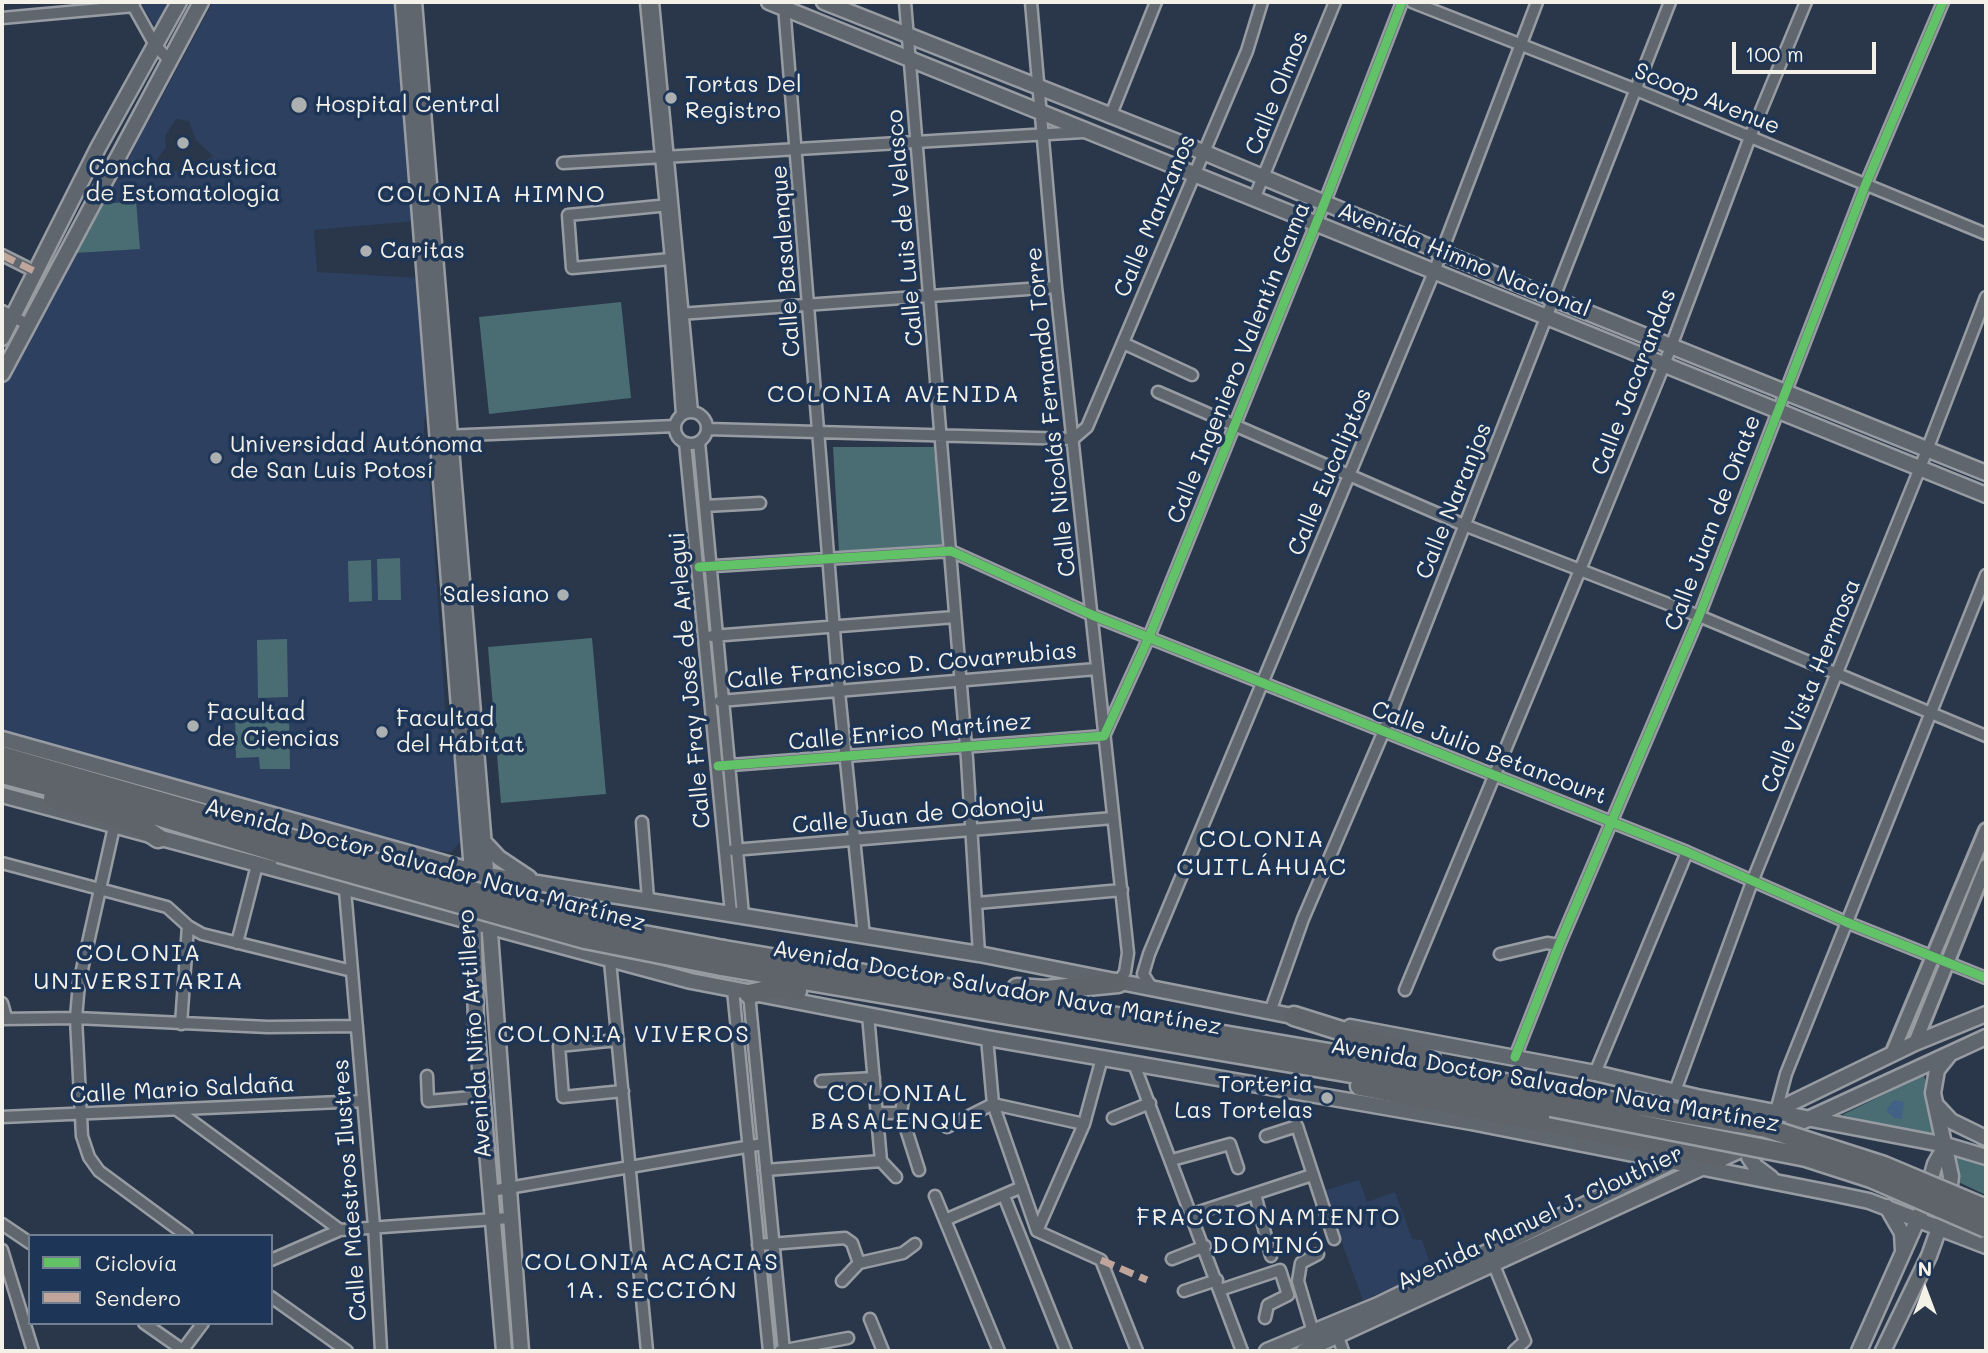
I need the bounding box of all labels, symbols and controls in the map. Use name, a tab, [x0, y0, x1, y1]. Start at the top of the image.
street label: Calle Olmos	[1240, 27, 1314, 159]
scale bar	[1736, 28, 1880, 72]
text: 100 m	[1745, 40, 1804, 67]
street label: Scoop Avenue	[1630, 57, 1784, 141]
place label: Tortas Del Registro	[685, 71, 802, 125]
marker: Tortas Del Registro	[663, 90, 679, 106]
place label: Hospital Central	[315, 91, 500, 119]
marker: Hospital Central	[289, 95, 309, 115]
street label: Calle Luis de Velasco	[881, 108, 929, 348]
street label: Calle Manzanos	[1108, 131, 1202, 301]
marker: Concha Acustica de Estomatologia	[175, 135, 191, 151]
place label: Concha Acustica de Estomatologia	[86, 154, 280, 208]
street label: Calle Basalenque	[766, 164, 806, 358]
district label: COLONIA HIMNO	[379, 181, 605, 209]
street label: Avenida Himno Nacional	[1334, 197, 1594, 323]
street label: Calle Ingeniero Valentín Gama	[1162, 198, 1316, 528]
place label: Caritas	[380, 237, 465, 265]
marker: Caritas	[358, 243, 374, 259]
street label: Calle Nicolás Fernando Torre	[1020, 246, 1082, 578]
street label: Calle Jacarandas	[1586, 285, 1682, 479]
district label: COLONIA AVENIDA	[769, 381, 1019, 409]
street label: Calle Eucaliptos	[1282, 384, 1378, 560]
street label: Calle Juan de Oñate	[1659, 411, 1767, 635]
street label: Calle Naranjos	[1410, 419, 1498, 583]
place label: Universidad Autónoma de San Luis Potosí	[230, 431, 483, 485]
marker: Universidad Autónoma de San Luis Potosí	[208, 450, 224, 466]
street label: Calle Fray José de Arlegui	[663, 531, 717, 829]
street label: Calle Vista Hermosa	[1755, 575, 1867, 797]
place label: Salesiano	[443, 581, 549, 609]
marker: Salesiano	[555, 587, 571, 603]
street label: Calle Francisco D. Covarrubias	[726, 637, 1078, 695]
street label: Calle Julio Betancourt	[1367, 695, 1611, 811]
place label: Facultad de Ciencias	[207, 699, 340, 753]
place label: Facultad del Hábitat	[396, 705, 525, 759]
street label: Calle Enrico Martínez	[787, 708, 1033, 756]
marker: Facultad de Ciencias	[185, 718, 201, 734]
marker: Facultad del Hábitat	[374, 724, 390, 740]
street label: Calle Juan de Odonoju	[791, 790, 1045, 840]
street label: Avenida Doctor Salvador Nava Martínez	[202, 793, 648, 937]
district label: COLONIA CUITLÁHUAC	[1177, 826, 1347, 882]
street label: Avenida Niño Artillero	[453, 909, 497, 1159]
street label: Avenida Doctor Salvador Nava Martínez	[771, 935, 1223, 1041]
district label: COLONIA UNIVERSITARIA	[35, 940, 243, 996]
district label: COLONIA VIVEROS	[499, 1021, 749, 1049]
street label: Avenida Doctor Salvador Nava Martínez	[1329, 1032, 1781, 1138]
street label: Calle Maestros Ilustres	[327, 1058, 373, 1322]
street label: Calle Mario Saldaña	[69, 1070, 295, 1110]
place label: Torteria Las Tortelas	[1174, 1071, 1313, 1125]
district label: COLONIAL BASALENQUE	[812, 1080, 984, 1136]
marker: Torteria Las Tortelas	[1319, 1090, 1335, 1106]
street label: Avenida Manuel J. Clouthier	[1393, 1139, 1687, 1297]
district label: FRACCIONAMIENTO DOMINÓ	[1138, 1204, 1400, 1260]
legend	[28, 1234, 273, 1325]
text: Ciclovía	[95, 1249, 177, 1276]
district label: COLONIA ACACIAS 1A. SECCIÓN	[526, 1249, 778, 1305]
north arrow	[1890, 1255, 1960, 1325]
text: N	[1918, 1256, 1932, 1281]
text: Sendero	[95, 1284, 181, 1311]

